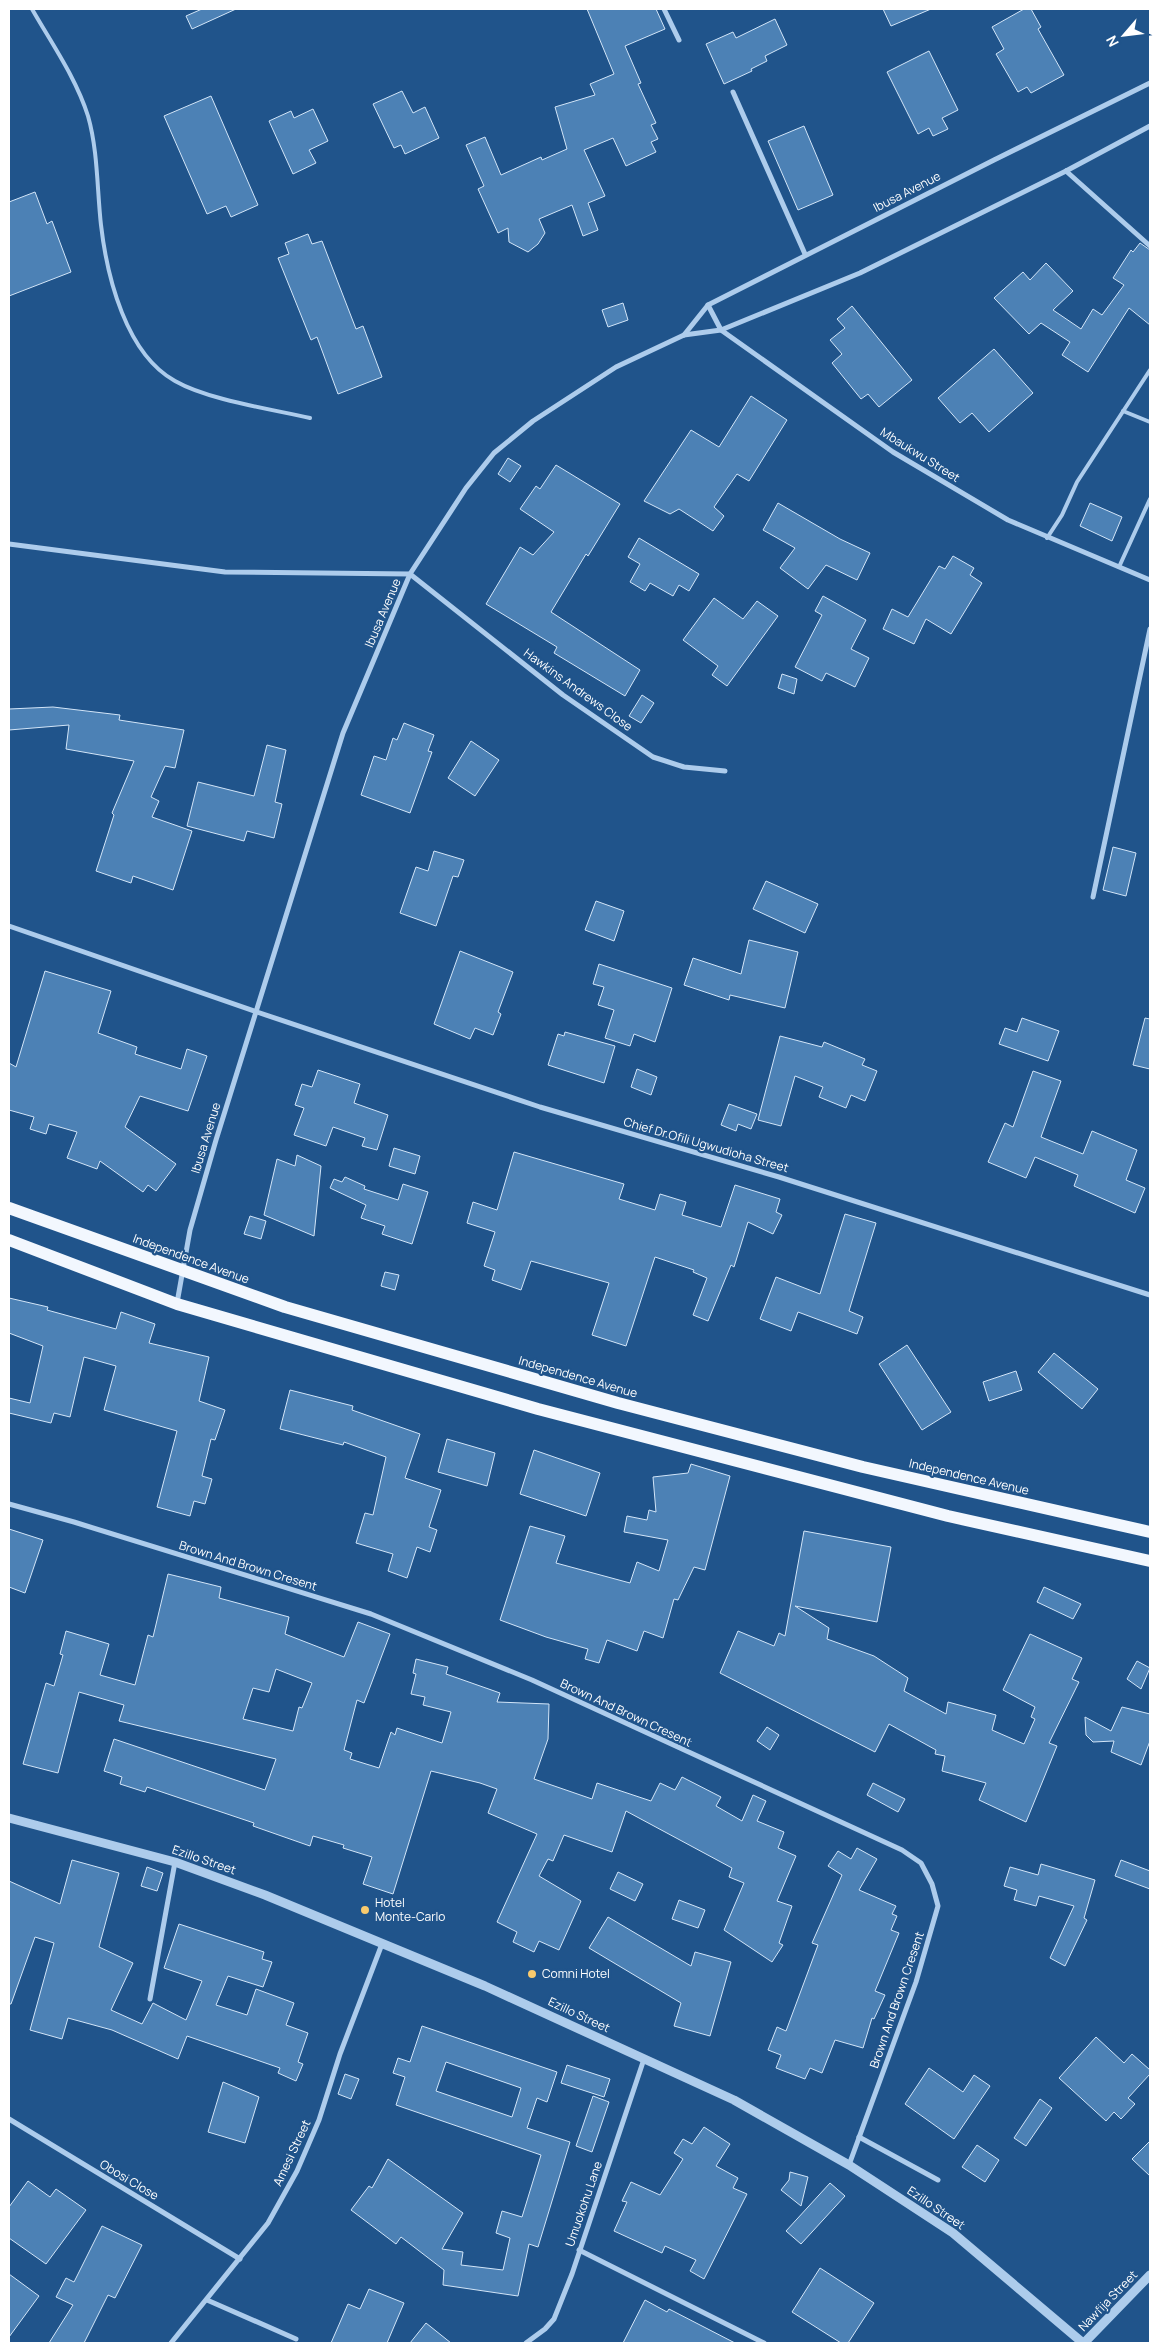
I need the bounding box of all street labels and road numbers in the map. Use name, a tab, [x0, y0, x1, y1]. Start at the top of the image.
street label: Ibusa Avenue	[870, 167, 943, 216]
street label: Mbaukwu Street	[877, 423, 963, 486]
street label: Ibusa Avenue	[360, 576, 405, 650]
street label: Hawkins Andrews Close	[520, 644, 636, 735]
street label: Ibusa Avenue	[187, 1100, 224, 1175]
street label: Chief Dr.Ofili Ugwudioha Street	[622, 1113, 791, 1176]
street label: Independence Avenue	[131, 1230, 252, 1288]
street label: Independence Avenue	[517, 1351, 640, 1402]
street label: Independence Avenue	[907, 1454, 1031, 1499]
street label: Brown And Brown Cresent	[177, 1536, 319, 1595]
street label: Brown And Brown Cresent	[558, 1675, 695, 1751]
street label: Ezillo Street	[170, 1841, 238, 1878]
street label: Brown And Brown Cresent	[865, 1929, 928, 2070]
street label: Ezillo Street	[546, 1993, 613, 2036]
street label: Amesi Street	[269, 2117, 314, 2189]
street label: Obosi Close	[97, 2155, 162, 2204]
street label: Umuokohu Lane	[561, 2159, 606, 2249]
street label: Ezillo Street	[904, 2182, 969, 2233]
street label: Nawfija Street	[1074, 2266, 1141, 2335]

